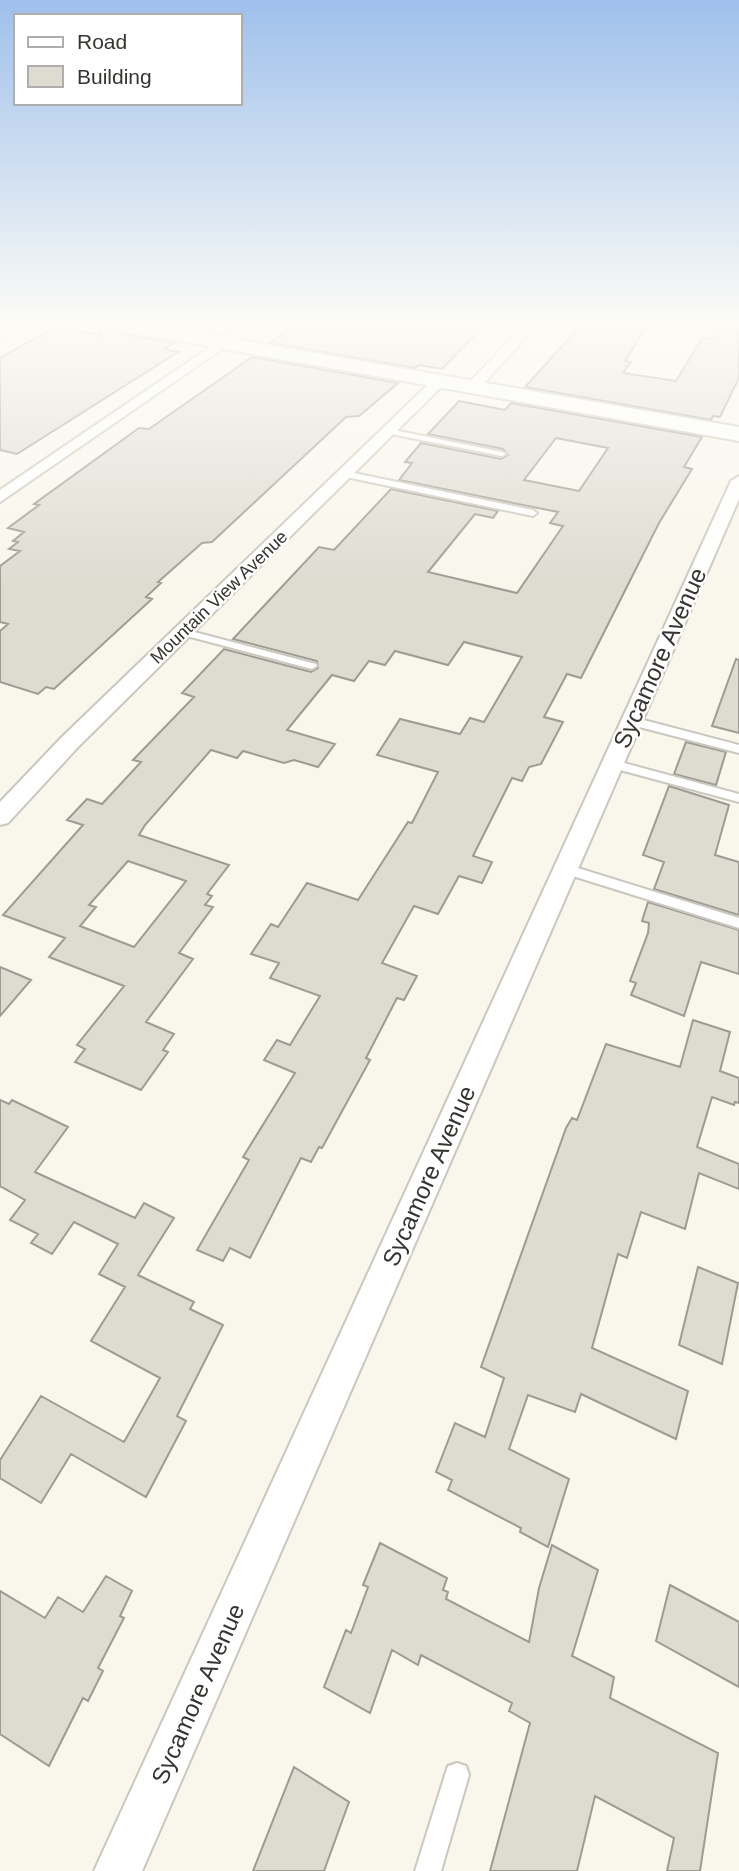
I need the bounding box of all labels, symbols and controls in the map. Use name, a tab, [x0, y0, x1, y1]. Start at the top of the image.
legend	[14, 14, 242, 105]
text: Road	[77, 30, 127, 53]
text: Building	[77, 65, 152, 88]
street label: Mountain View Avenue	[146, 526, 292, 668]
street label: Sycamore Avenue	[608, 564, 711, 752]
street label: Sycamore Avenue	[377, 1082, 480, 1270]
street label: Sycamore Avenue	[146, 1600, 249, 1788]

